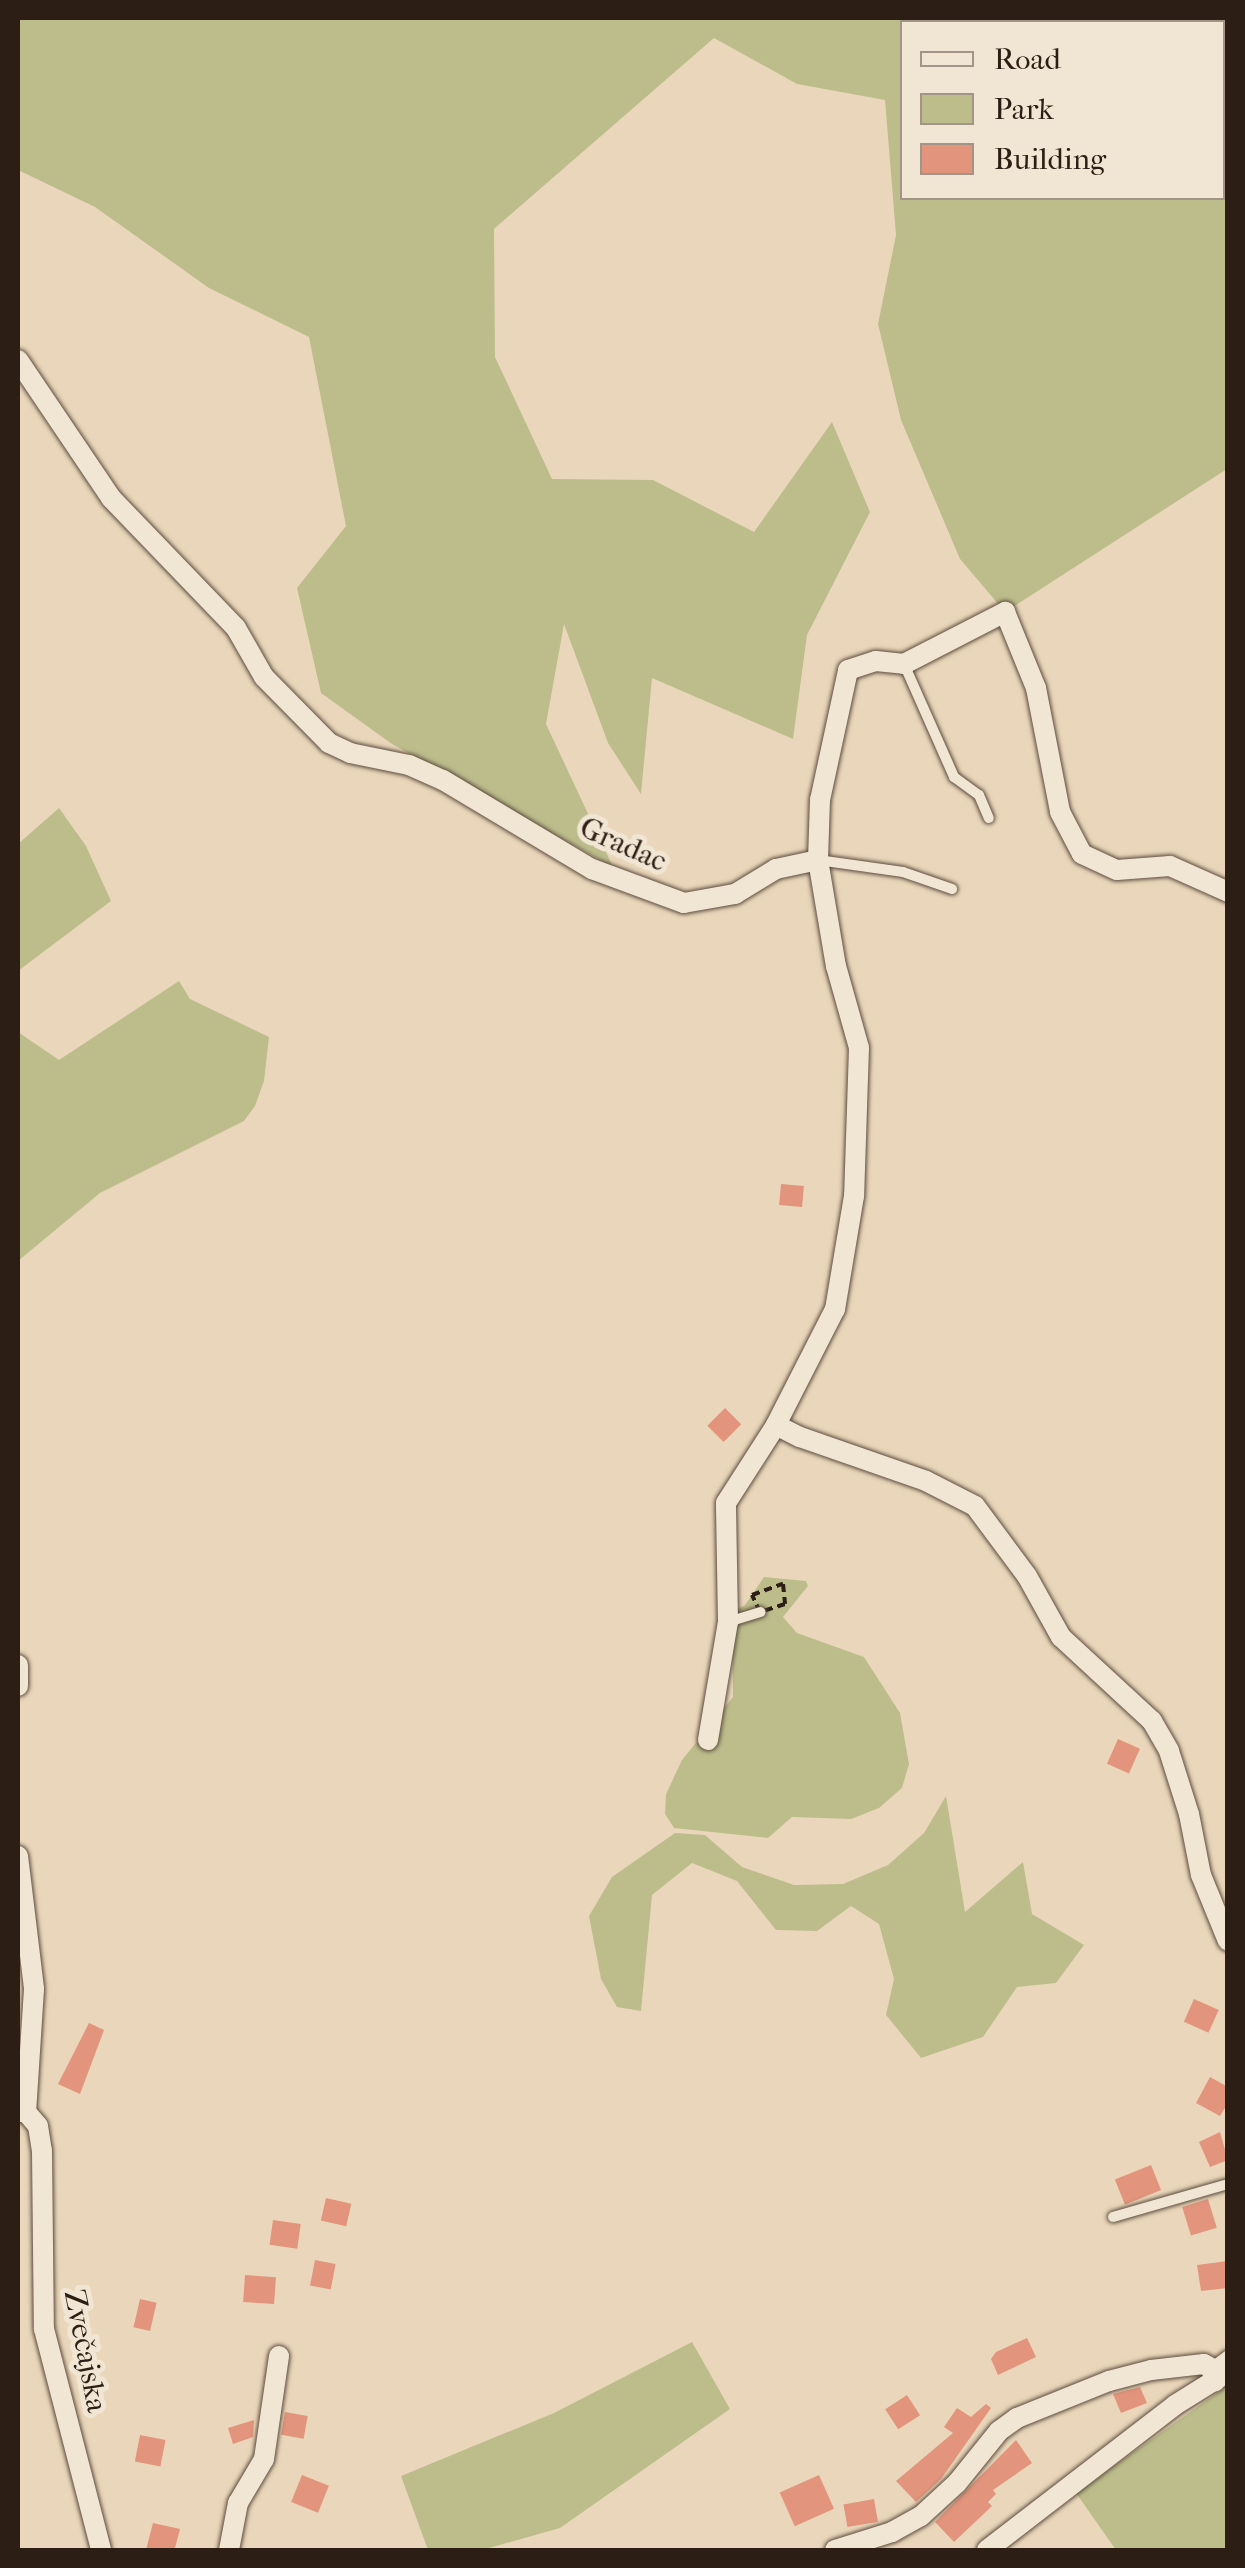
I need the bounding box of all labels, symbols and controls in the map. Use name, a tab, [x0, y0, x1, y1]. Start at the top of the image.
legend	[900, 20, 1225, 200]
text: Road	[994, 42, 1061, 77]
text: Park	[994, 92, 1054, 127]
text: Building	[994, 142, 1106, 177]
street label: Gradac	[574, 810, 672, 880]
street label: Zvečajska	[55, 2287, 115, 2415]

